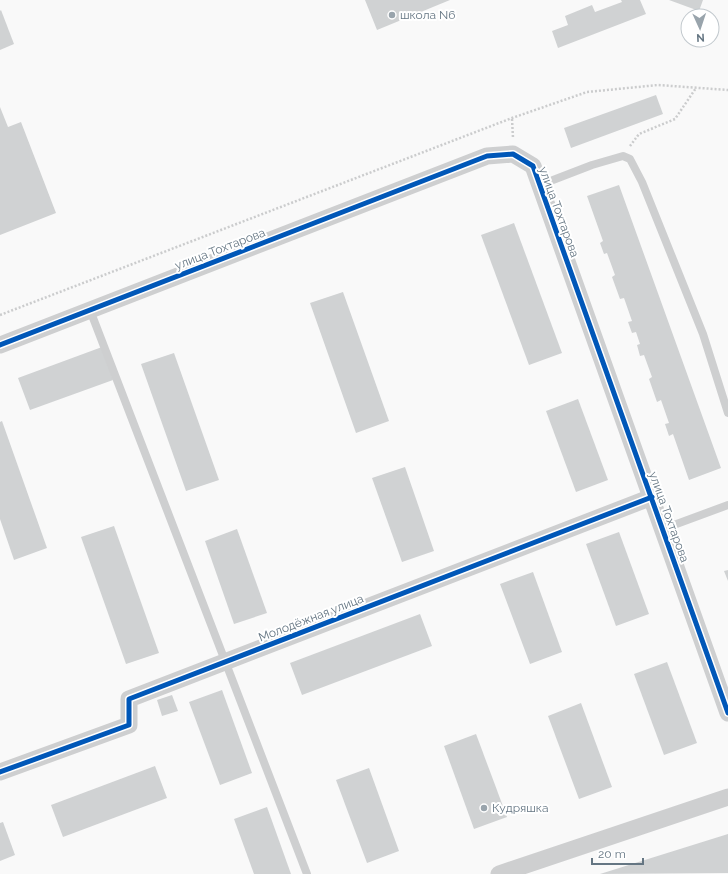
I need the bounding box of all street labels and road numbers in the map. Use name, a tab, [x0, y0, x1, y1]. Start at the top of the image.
street label: улица Тохтарова	[536, 165, 582, 259]
street label: улица Тохтарова	[173, 225, 267, 273]
street label: улица Тохтарова	[646, 470, 692, 564]
street label: Молодёжная улица	[256, 591, 366, 645]

